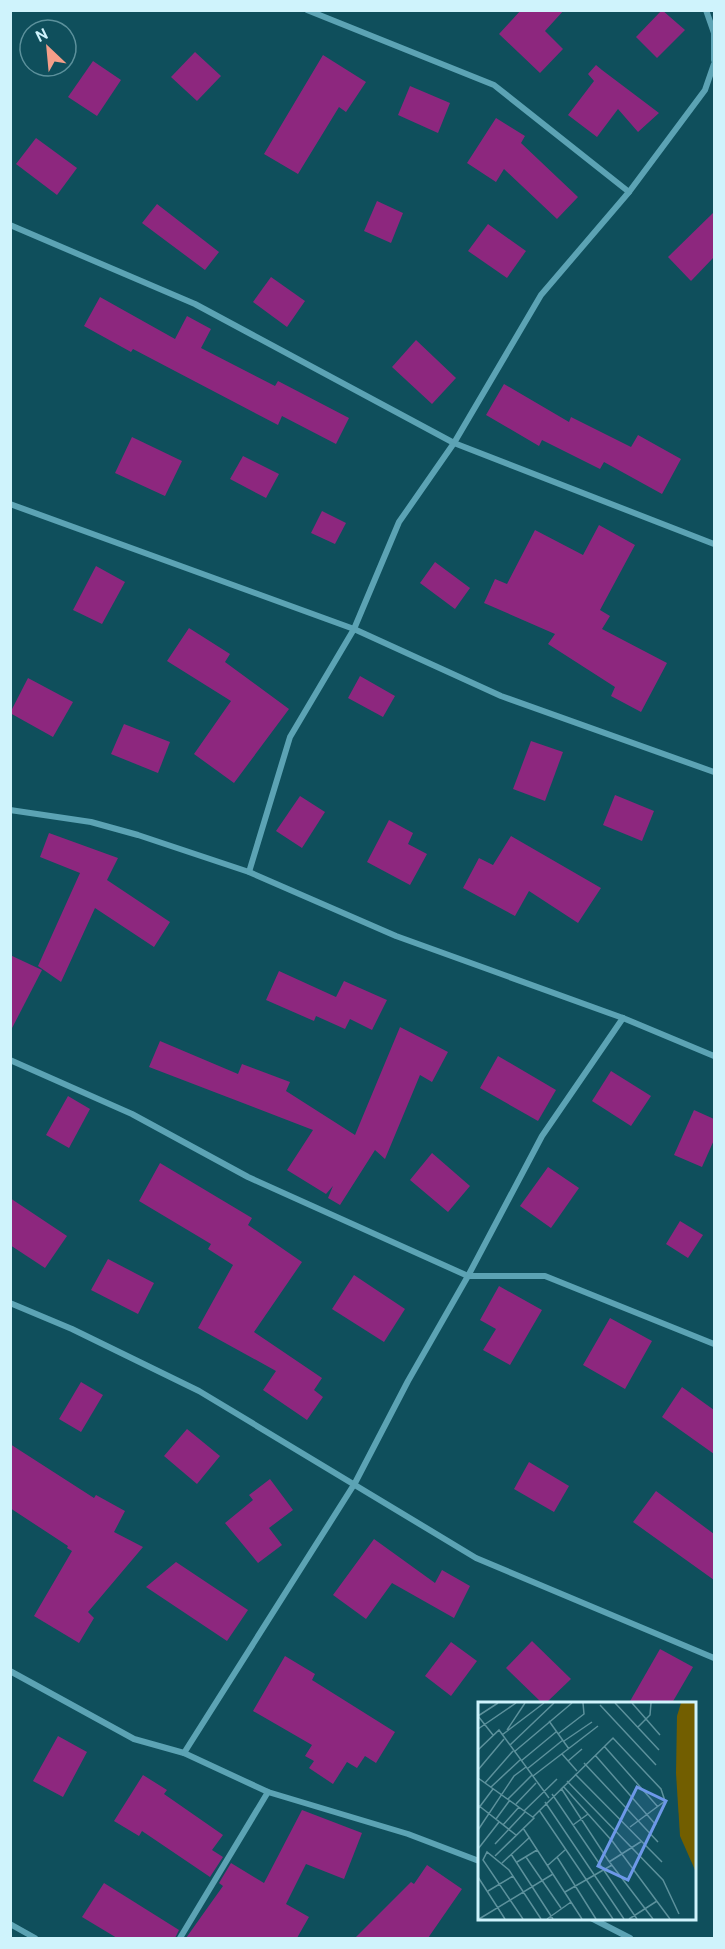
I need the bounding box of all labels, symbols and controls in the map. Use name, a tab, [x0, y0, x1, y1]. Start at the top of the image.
north arrow	[18, 18, 78, 78]
text: N	[32, 24, 51, 46]
inset map	[478, 1702, 695, 1919]

